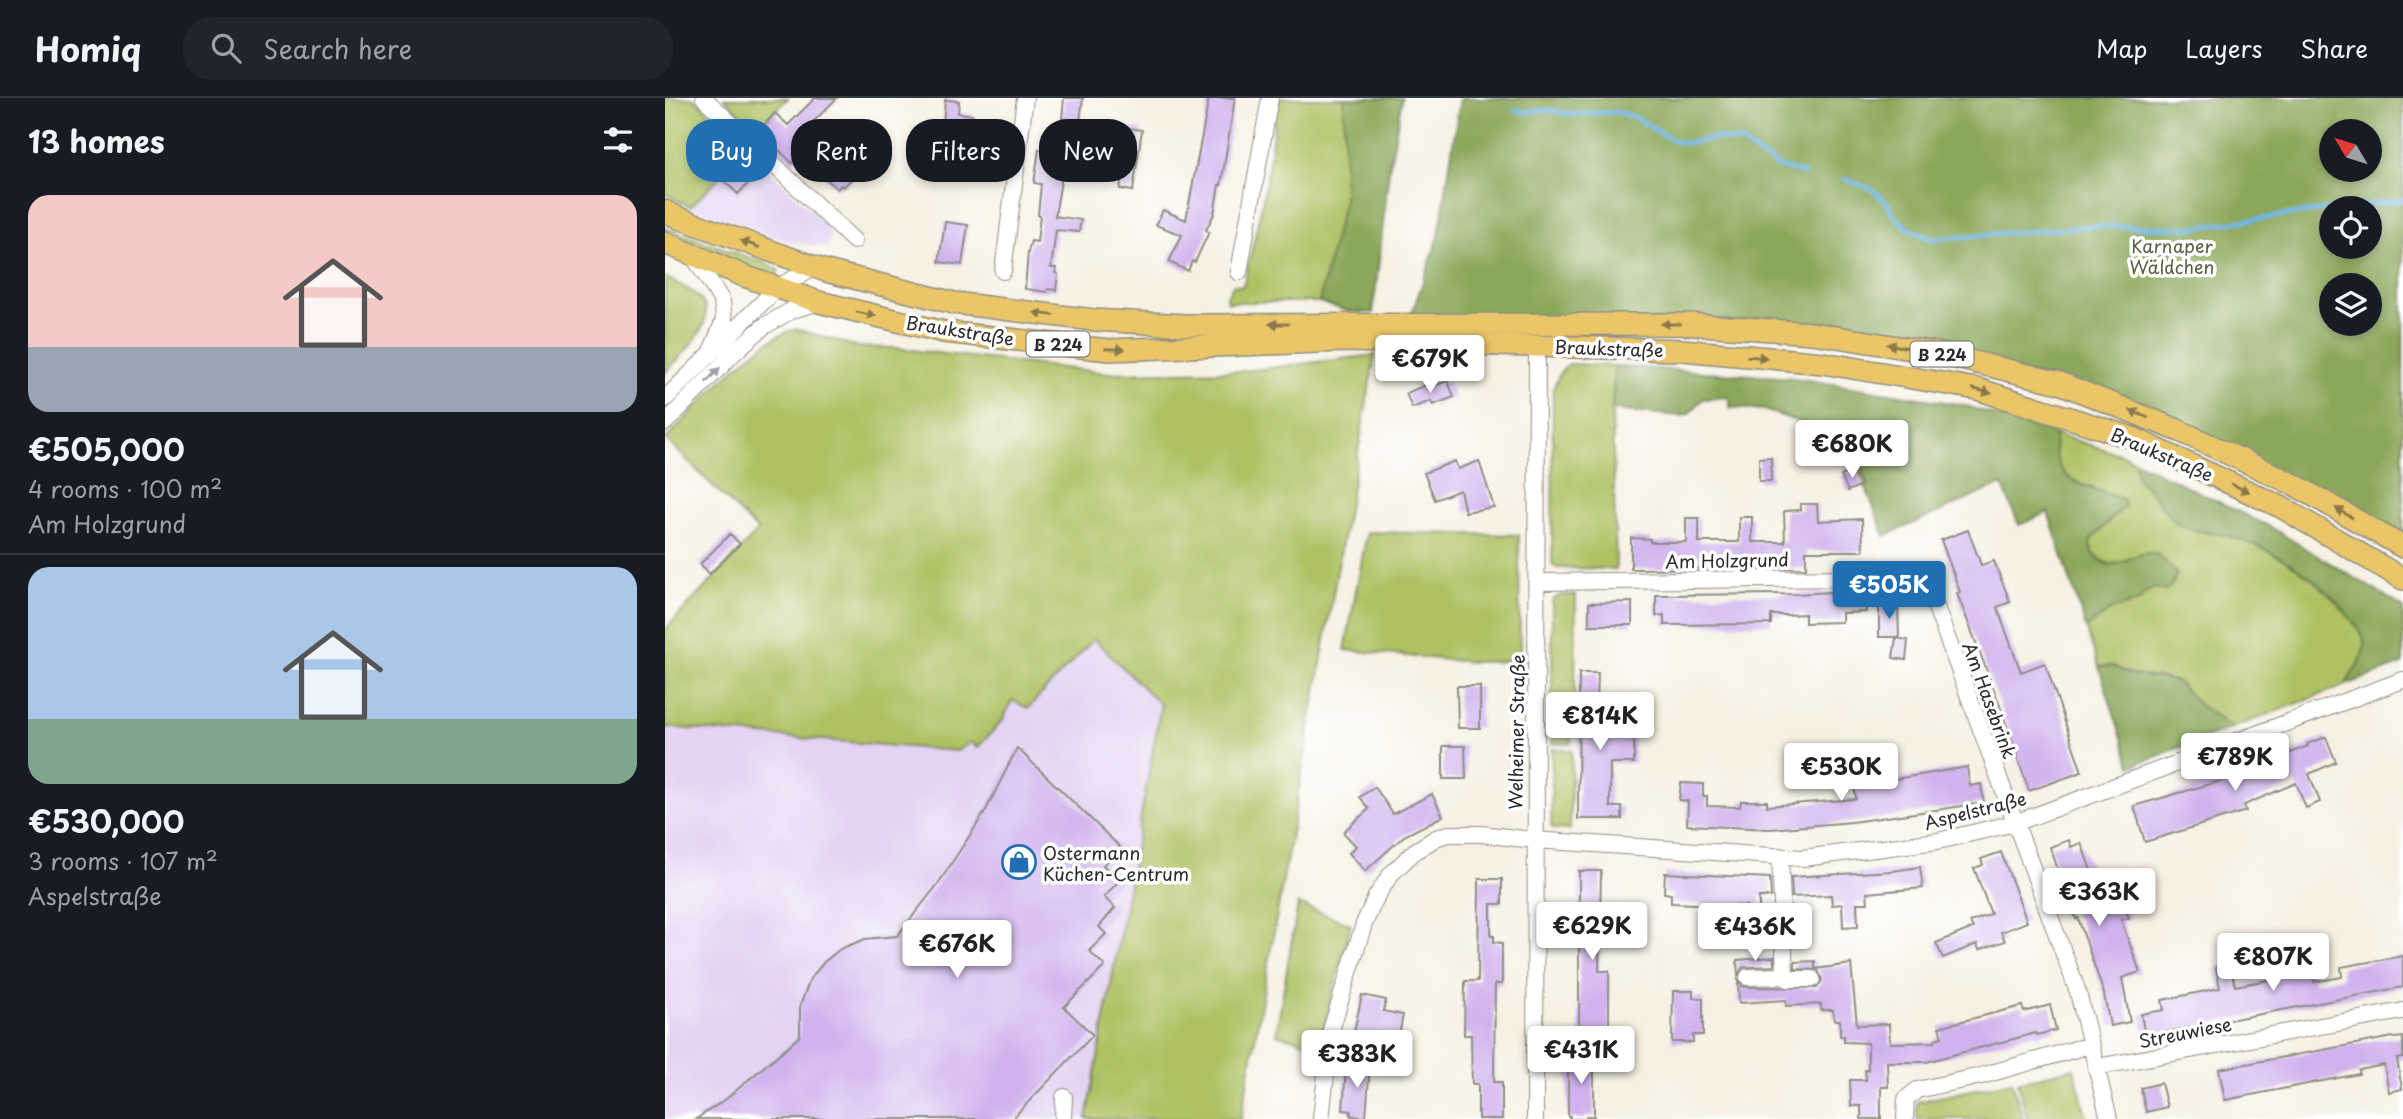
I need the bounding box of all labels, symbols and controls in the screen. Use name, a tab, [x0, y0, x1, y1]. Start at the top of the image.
search box	[183, 17, 673, 80]
text: Homiq	[35, 23, 141, 73]
icon: search	[207, 29, 245, 67]
text: Search here	[263, 29, 412, 68]
text: Map	[2096, 30, 2147, 66]
text: Layers	[2185, 30, 2262, 66]
text: Share	[2300, 30, 2368, 66]
text: 13 homes	[28, 118, 165, 163]
chip: Buy	[686, 119, 777, 182]
chip: Rent	[791, 119, 892, 182]
chip: Filters	[906, 119, 1025, 182]
chip: New	[1039, 119, 1137, 182]
north arrow	[2319, 119, 2382, 182]
map controls	[2319, 119, 2382, 336]
icon: filters	[599, 121, 637, 159]
button: locate	[2319, 196, 2382, 259]
park label: Karnaper Wäldchen	[2130, 232, 2214, 280]
one-way arrow	[739, 238, 760, 249]
icon: home	[270, 240, 396, 366]
button: layers	[2319, 273, 2382, 336]
one-way arrow	[855, 308, 877, 319]
street label: Braukstraße	[904, 308, 1016, 352]
one-way arrow	[1033, 309, 1055, 320]
one-way arrow	[1268, 318, 1290, 330]
one-way arrow	[1660, 319, 1682, 330]
road number: B 224	[1027, 332, 1089, 356]
street label: Braukstraße	[1554, 333, 1664, 363]
pin: €679K	[1381, 336, 1479, 395]
text: €679K	[1391, 340, 1469, 375]
one-way arrow	[1886, 340, 1908, 351]
road number: B 224	[1911, 342, 1973, 366]
one-way arrow	[1104, 344, 1126, 355]
one-way arrow	[1746, 351, 1768, 362]
one-way arrow	[705, 367, 721, 384]
one-way arrow	[1971, 386, 1993, 397]
one-way arrow	[2128, 409, 2149, 420]
pin: €680K	[1803, 420, 1901, 480]
street label: Braukstraße	[2107, 420, 2217, 488]
text: €680K	[1811, 425, 1893, 460]
text: €505,000	[28, 426, 185, 471]
text: 4 rooms · 100 m²	[28, 471, 222, 506]
one-way arrow	[2230, 482, 2250, 494]
text: Am Holzgrund	[28, 506, 186, 541]
one-way arrow	[2334, 507, 2353, 519]
street label: Am Holzgrund	[1665, 545, 1789, 575]
pin: €505K	[1840, 561, 1938, 621]
text: €505K	[1849, 566, 1929, 601]
icon: home	[270, 612, 396, 738]
street label: Am Hasebrink	[1956, 638, 2024, 762]
street label: Welheimer Straße	[1501, 654, 1531, 810]
pin: €814K	[1551, 692, 1649, 752]
text: €814K	[1562, 697, 1638, 732]
pin: €789K	[2186, 734, 2284, 793]
text: €789K	[2197, 738, 2273, 773]
pin: €530K	[1792, 744, 1890, 803]
text: €530K	[1800, 748, 1882, 783]
street label: Aspelstraße	[1921, 784, 2029, 836]
text: €530,000	[28, 798, 184, 843]
place label: Ostermann Küchen-Centrum	[1043, 839, 1189, 887]
text: 3 rooms · 107 m²	[28, 843, 218, 878]
shop icon: Ostermann Küchen-Centrum	[1000, 843, 1038, 881]
pin: €363K	[2050, 868, 2148, 928]
text: €363K	[2059, 873, 2139, 908]
text: Aspelstraße	[28, 878, 161, 913]
pin: €629K	[1543, 902, 1641, 962]
pin: €436K	[1706, 904, 1804, 963]
text: €629K	[1552, 907, 1632, 942]
text: €436K	[1714, 908, 1796, 943]
pin: €676K	[908, 920, 1006, 980]
text: €676K	[919, 925, 995, 960]
pin: €807K	[2224, 934, 2322, 993]
text: €807K	[2233, 938, 2313, 973]
street label: Streuwiese	[2136, 1010, 2234, 1054]
pin: €431K	[1532, 1026, 1630, 1086]
pin: €383K	[1308, 1030, 1406, 1090]
text: €431K	[1544, 1031, 1619, 1066]
text: €383K	[1317, 1035, 1397, 1070]

